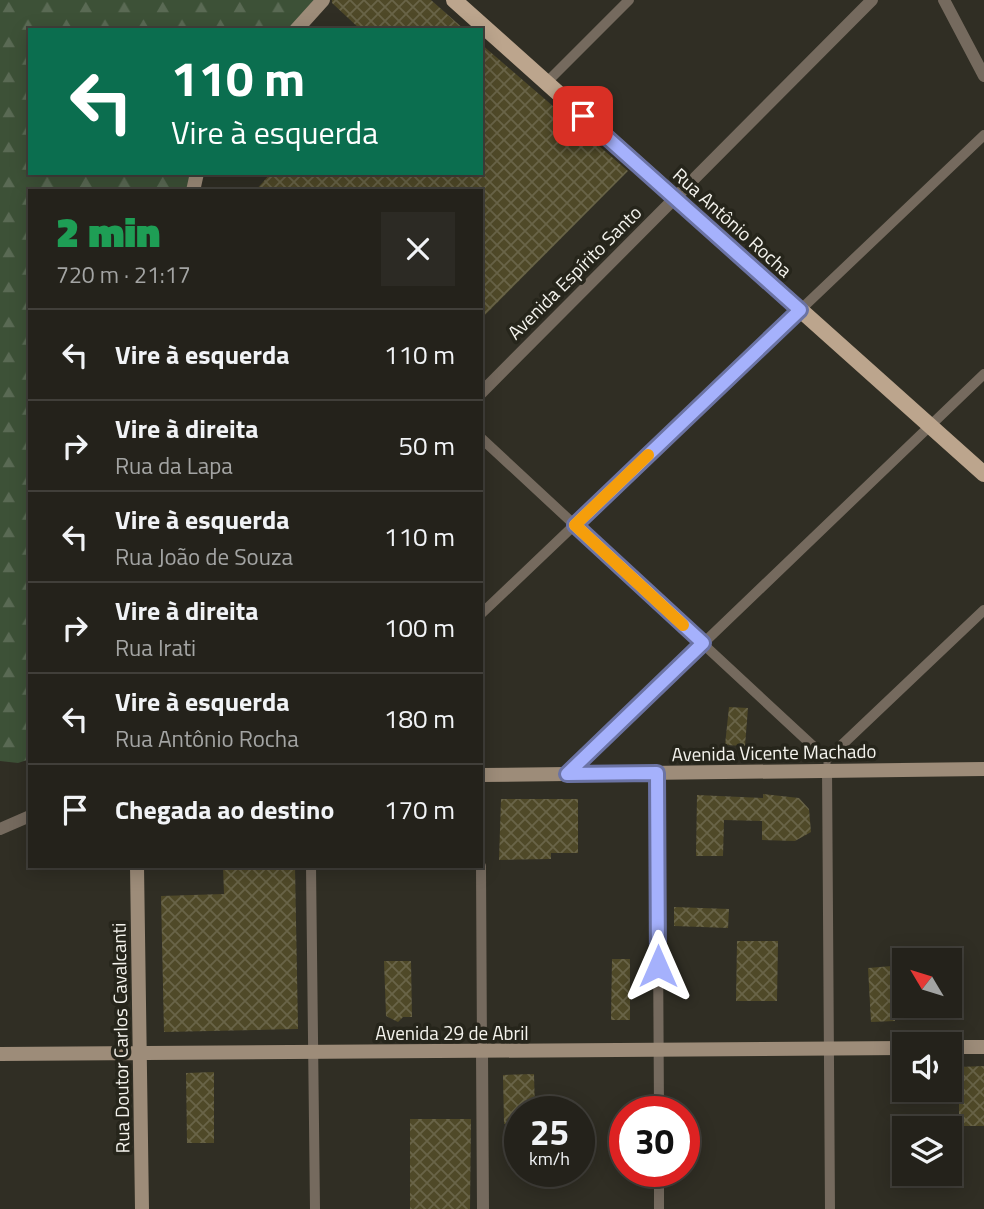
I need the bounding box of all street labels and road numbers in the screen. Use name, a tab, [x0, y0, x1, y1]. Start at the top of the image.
street label: Rua Antônio Rocha	[667, 160, 799, 284]
street label: Avenida Espírito Santo	[500, 198, 648, 346]
street label: Avenida Vicente Machado	[671, 736, 877, 768]
street label: Rua Doutor Carlos Cavalcanti	[103, 922, 137, 1154]
street label: Avenida 29 de Abril	[375, 1018, 529, 1047]

